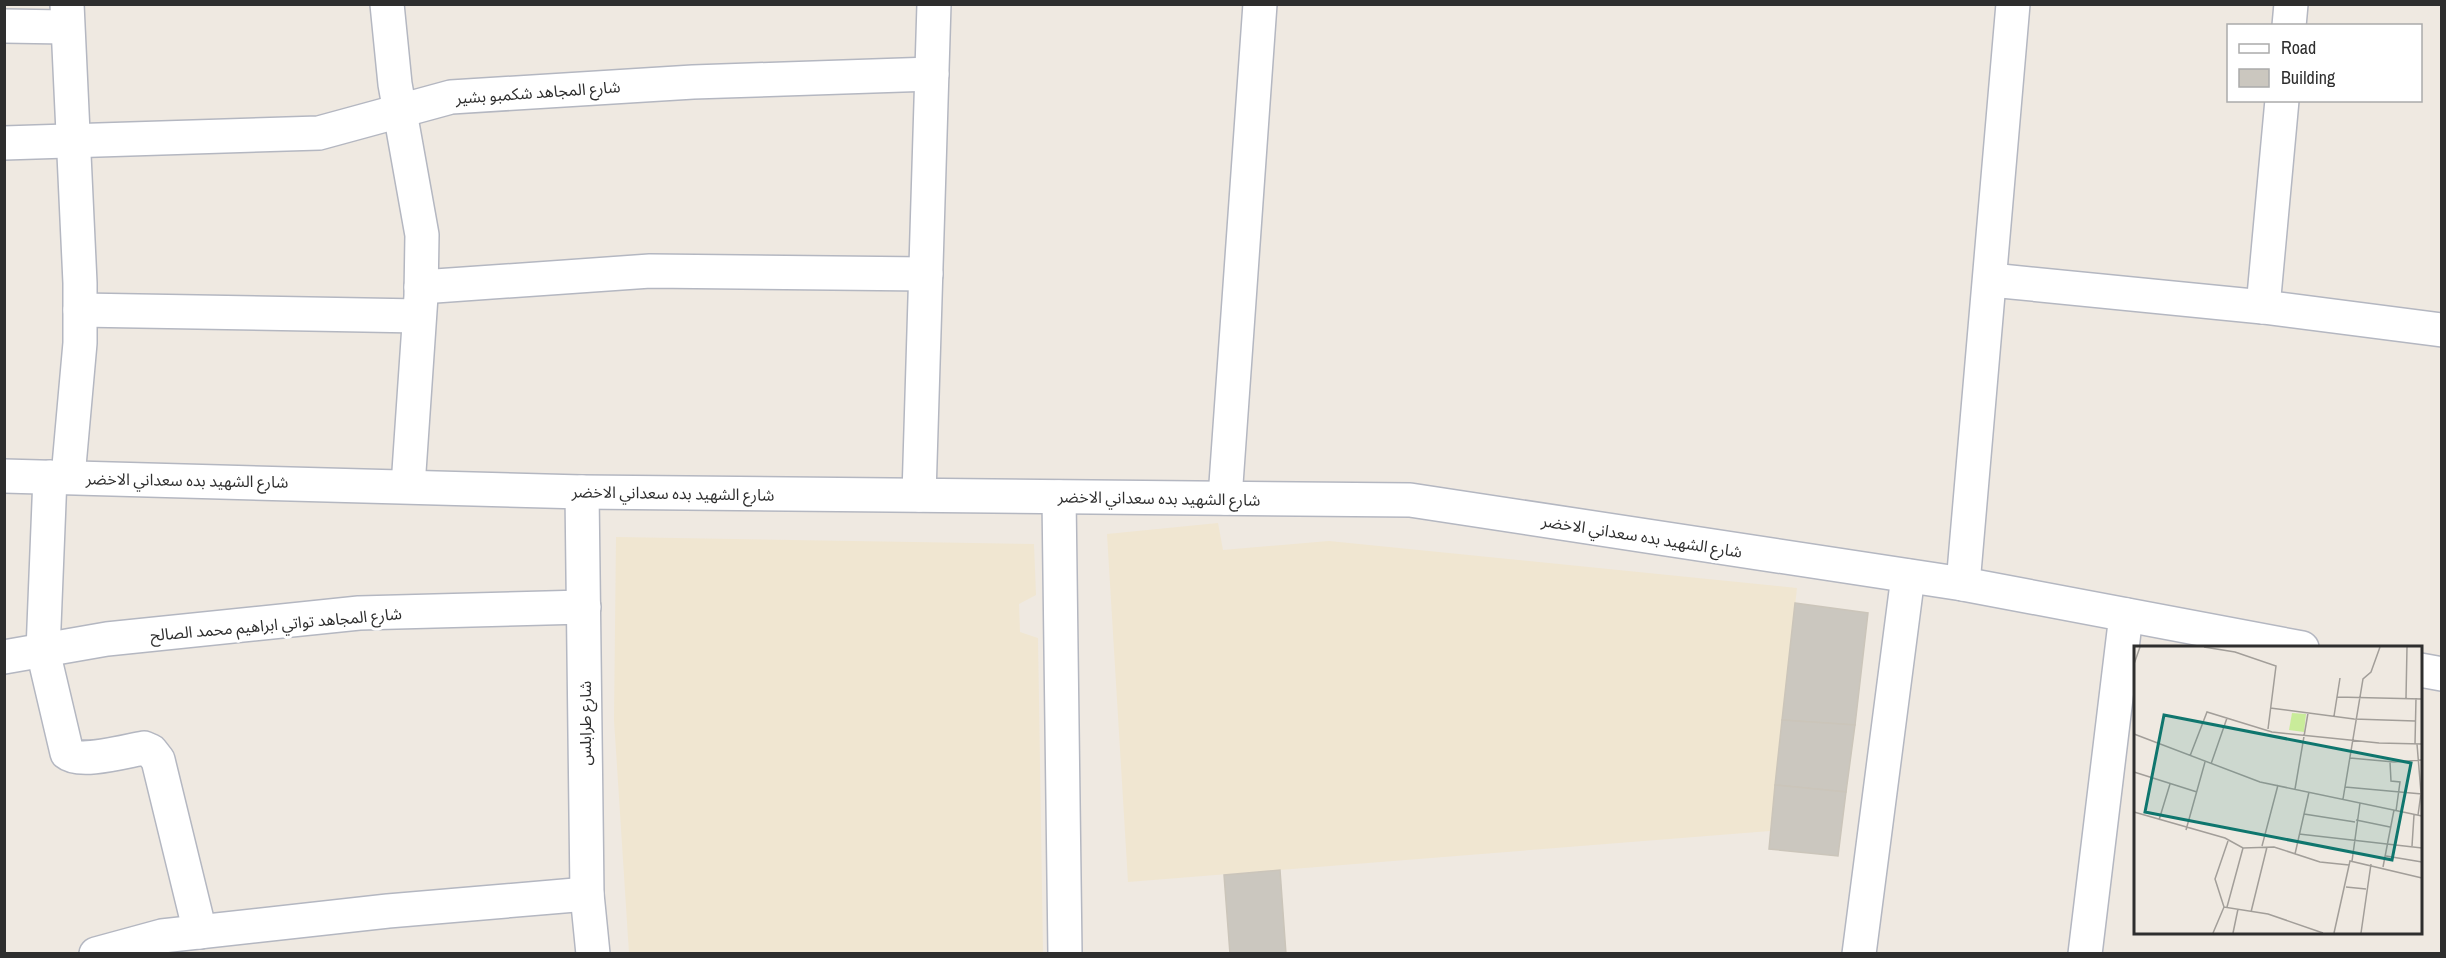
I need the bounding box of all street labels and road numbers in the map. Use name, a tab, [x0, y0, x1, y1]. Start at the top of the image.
street label: شارع المجاهد شكمبو بشير	[454, 75, 621, 111]
street label: شارع الشهيد بده سعداني الاخضر	[84, 467, 288, 495]
street label: شارع الشهيد بده سعداني الاخضر	[570, 480, 774, 508]
street label: شارع الشهيد بده سعداني الاخضر	[1056, 485, 1260, 513]
street label: شارع الشهيد بده سعداني الاخضر	[1539, 509, 1744, 565]
street label: شارع المجاهد تواتي ابراهيم محمد الصالح	[149, 602, 403, 648]
street label: شارع طرابلس	[574, 681, 598, 765]

